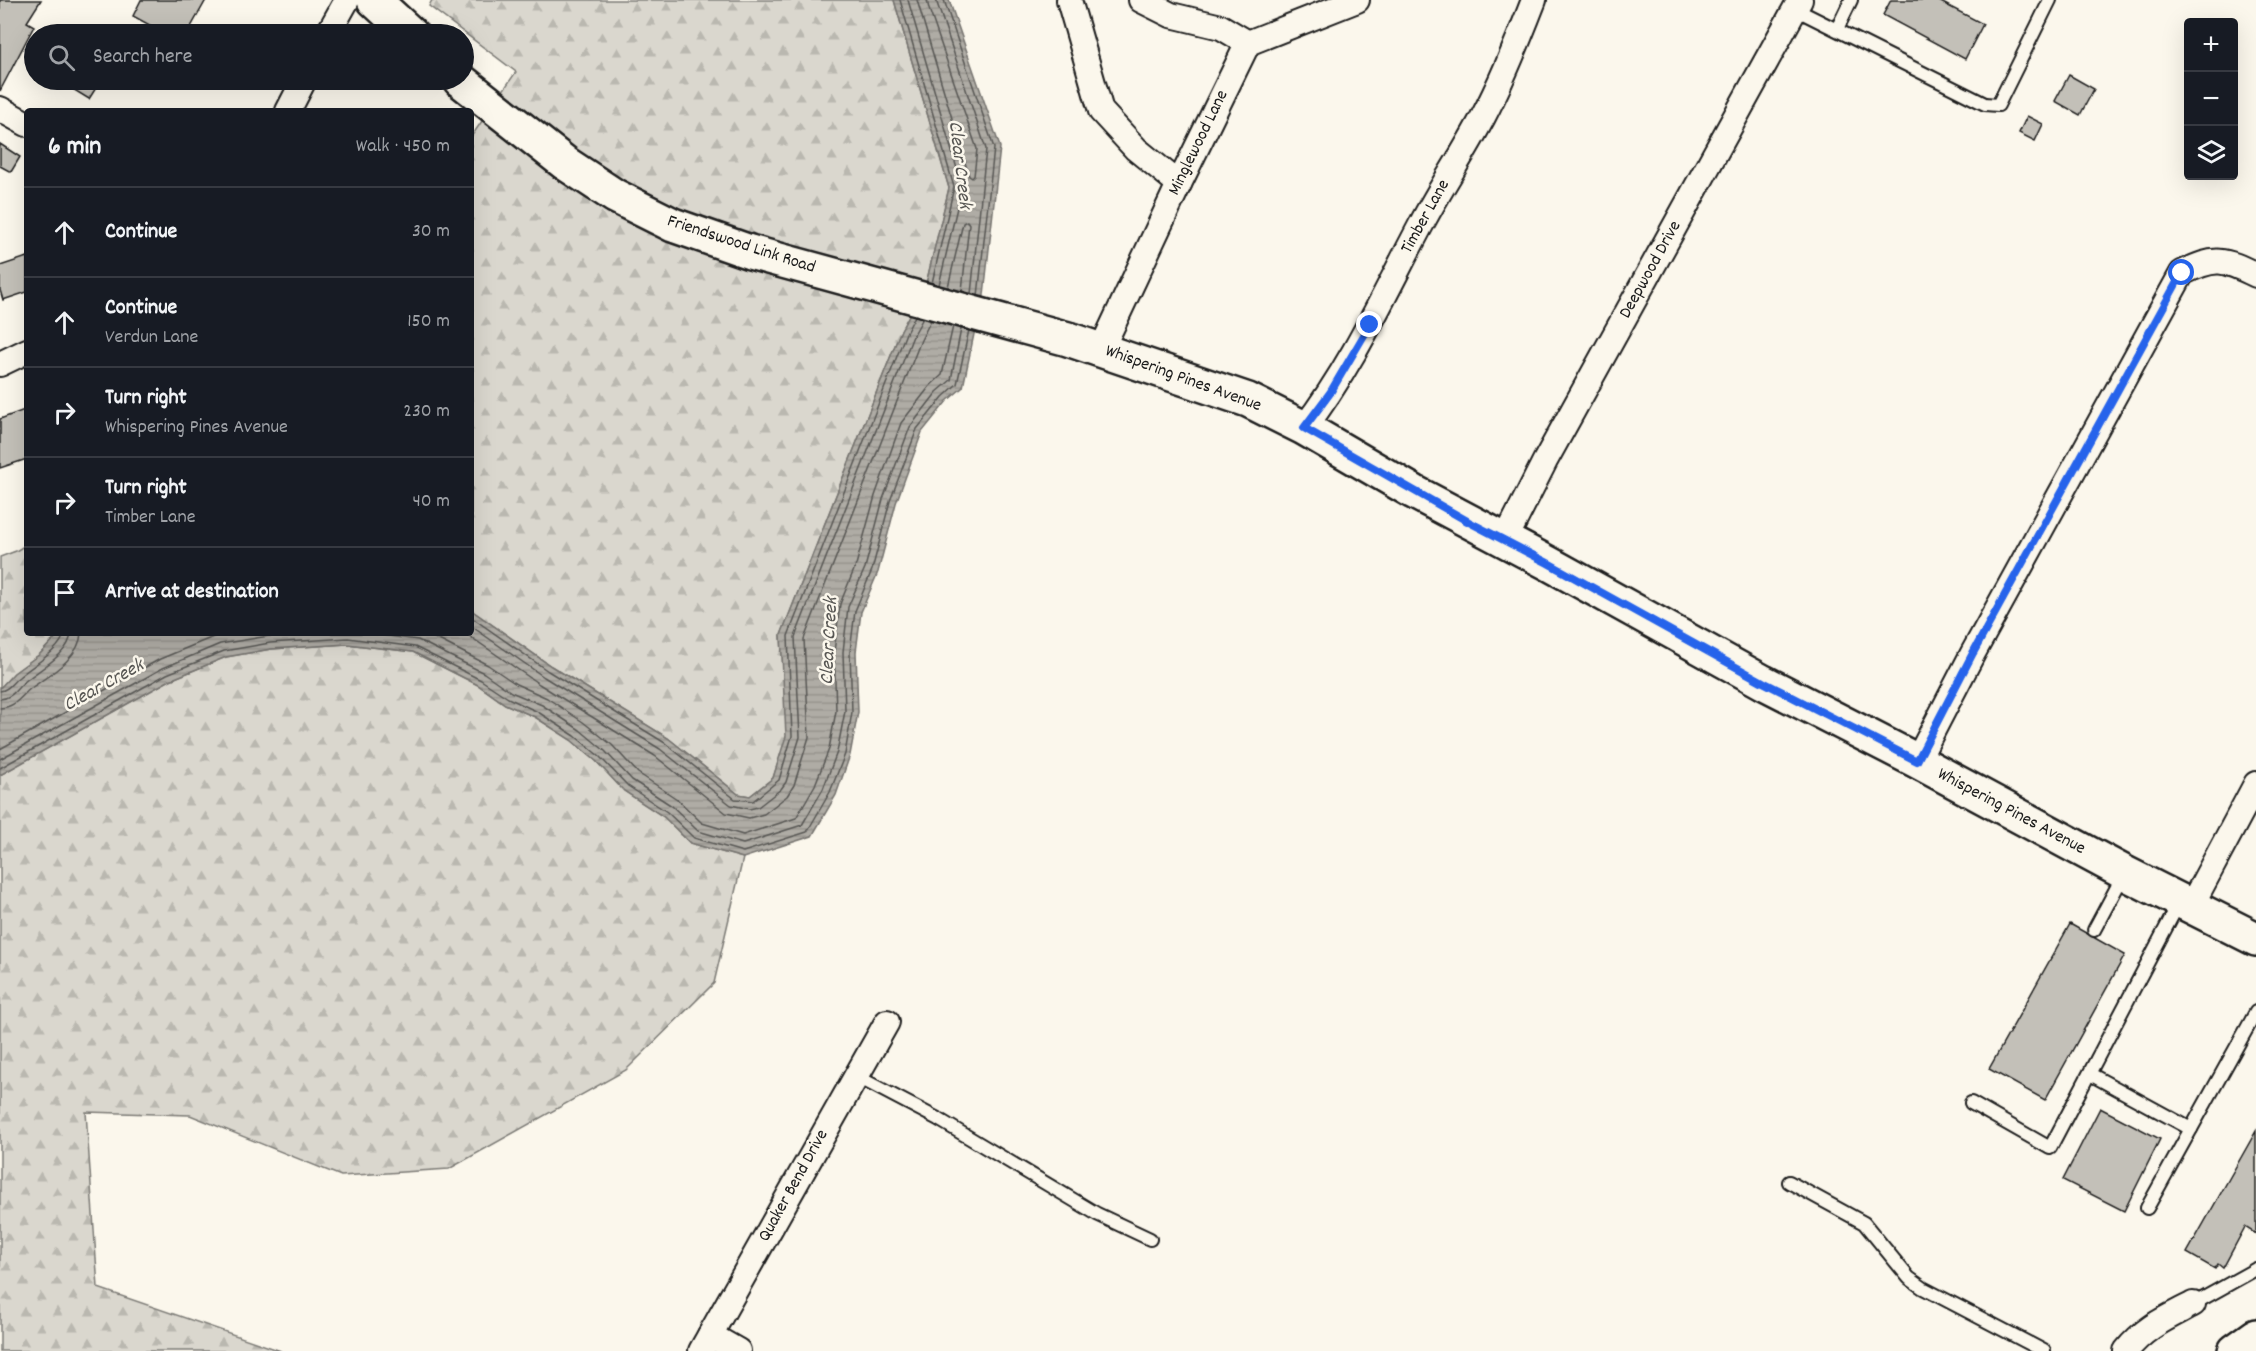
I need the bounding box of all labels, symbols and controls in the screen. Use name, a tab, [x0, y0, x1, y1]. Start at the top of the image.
map controls	[2184, 18, 2238, 180]
button: +	[2184, 18, 2238, 72]
search box	[24, 24, 474, 90]
icon: search	[45, 41, 78, 74]
text: Search here	[93, 42, 192, 73]
button: −	[2184, 72, 2238, 126]
street label: Minglewood Lane	[1163, 86, 1235, 200]
water label: Clear Creek	[940, 120, 978, 212]
button: layers	[2184, 126, 2238, 180]
text: 6 min	[48, 129, 101, 166]
text: Walk · 450 m	[356, 133, 450, 161]
street label: Timber Lane	[1395, 175, 1457, 259]
street label: Friendswood Link Road	[664, 209, 818, 281]
icon: ahead	[48, 216, 81, 249]
text: Continue	[105, 217, 177, 248]
street label: Deepwood Drive	[1614, 217, 1688, 323]
text: 30 m	[412, 218, 450, 246]
route start	[2168, 259, 2194, 285]
text: Continue	[105, 293, 177, 324]
icon: ahead	[48, 306, 81, 339]
text: 150 m	[407, 308, 450, 336]
route end	[1356, 311, 1382, 337]
text: Verdun Lane	[105, 324, 198, 352]
street label: Whispering Pines Avenue	[1101, 339, 1265, 419]
text: Turn right	[105, 383, 187, 414]
icon: right	[48, 396, 81, 429]
text: 230 m	[403, 398, 450, 426]
text: Whispering Pines Avenue	[105, 414, 288, 442]
text: Turn right	[105, 473, 187, 504]
icon: right	[48, 486, 81, 519]
text: 40 m	[412, 488, 450, 516]
text: Timber Lane	[105, 504, 195, 532]
icon: arrive	[48, 576, 81, 609]
text: Arrive at destination	[105, 577, 279, 608]
water label: Clear Creek	[814, 595, 846, 686]
water label: Clear Creek	[59, 652, 151, 720]
street label: Whispering Pines Avenue	[1932, 762, 2090, 862]
street label: Quaker Bend Drive	[753, 1125, 835, 1247]

